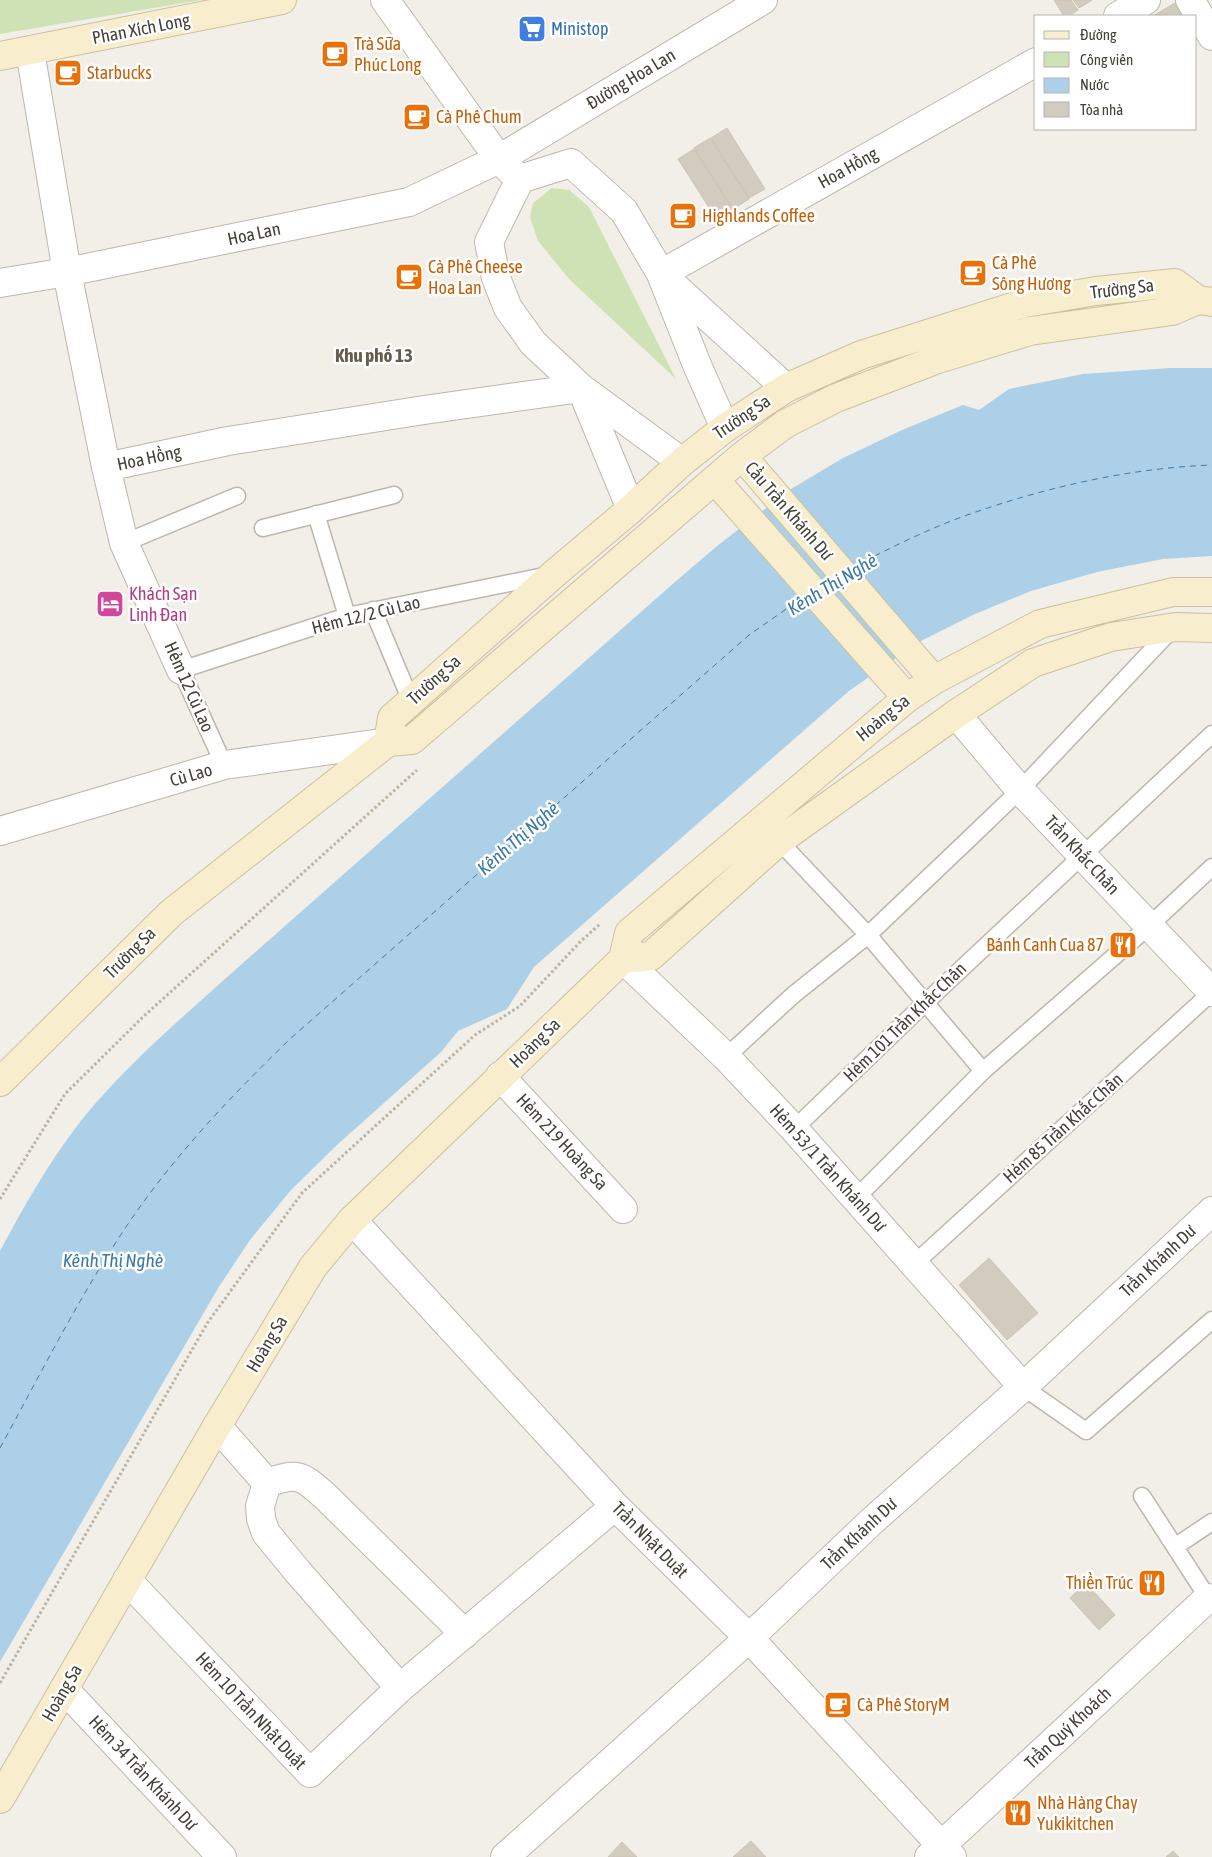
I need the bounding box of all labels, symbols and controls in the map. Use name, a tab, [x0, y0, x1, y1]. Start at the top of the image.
street label: Phan Xích Long	[90, 9, 192, 48]
supermarket icon: Ministop	[517, 14, 547, 44]
legend	[1034, 15, 1197, 130]
place label: Ministop	[551, 18, 608, 39]
text: Đường	[1080, 26, 1117, 43]
place label: Trà Sữa Phúc Long	[354, 33, 422, 75]
cafe icon: Trà Sữa Phúc Long	[320, 39, 350, 69]
street label: Đường Hoa Lan	[582, 44, 679, 113]
text: Công viên	[1080, 51, 1133, 68]
cafe icon: Starbucks	[53, 58, 83, 88]
place label: Starbucks	[87, 62, 152, 83]
text: Nước	[1080, 76, 1109, 93]
text: Tòa nhà	[1080, 101, 1123, 118]
cafe icon: Cà Phê Chum	[402, 102, 432, 132]
place label: Cà Phê Chum	[436, 106, 522, 127]
street label: Hoa Hồng	[814, 142, 882, 193]
cafe icon: Highlands Coffee	[668, 201, 698, 231]
place label: Highlands Coffee	[702, 205, 815, 226]
street label: Hoa Lan	[225, 218, 282, 249]
place label: Cà Phê Sông Hương	[992, 252, 1071, 294]
place label: Cà Phê Cheese Hoa Lan	[428, 256, 523, 298]
cafe icon: Cà Phê Sông Hương	[958, 258, 988, 288]
cafe icon: Cà Phê Cheese Hoa Lan	[394, 262, 424, 292]
street label: Trường Sa	[1089, 274, 1155, 303]
district label: Khu phố 13	[335, 344, 413, 366]
street label: Trường Sa	[709, 390, 774, 443]
street label: Hoa Hồng	[115, 439, 183, 475]
street label: Cầu Trần Khánh Dư	[741, 456, 839, 564]
water label: Kênh Thị Nghè	[783, 549, 881, 619]
place label: Khách Sạn Linh Đan	[129, 583, 197, 625]
hotel icon: Khách Sạn Linh Đan	[95, 589, 125, 619]
street label: Hẻm 12/2 Cù Lao	[309, 591, 422, 638]
street label: Hẻm 12 Cù Lao	[160, 638, 219, 735]
street label: Trường Sa	[403, 650, 465, 709]
street label: Hoàng Sa	[852, 690, 913, 745]
street label: Cù Lao	[167, 758, 214, 791]
water label: Kênh Thị Nghè	[473, 797, 563, 879]
street label: Trần Khắc Chân	[1040, 810, 1125, 899]
street label: Trường Sa	[100, 923, 160, 983]
restaurant icon: Bánh Canh Cua 87	[1108, 930, 1138, 960]
place label: Bánh Canh Cua 87	[986, 934, 1104, 955]
street label: Hẻm 101 Trần Khắc Chân	[838, 957, 970, 1086]
street label: Hoàng Sa	[505, 1013, 564, 1072]
street label: Hẻm 85 Trần Khắc Chân	[998, 1068, 1127, 1187]
street label: Hẻm 219 Hoàng Sa	[512, 1089, 612, 1194]
street label: Hẻm 53/1 Trần Khánh Dư	[766, 1099, 892, 1236]
street label: Trần Khánh Dư	[1115, 1219, 1200, 1301]
water label: Kênh Thị Nghè	[63, 1249, 163, 1271]
street label: Hoàng Sa	[242, 1312, 292, 1376]
street label: Trần Khánh Dư	[816, 1492, 901, 1574]
street label: Trần Nhật Duật	[608, 1496, 694, 1582]
restaurant icon: Thiền Trúc	[1137, 1568, 1167, 1598]
place label: Thiền Trúc	[1066, 1571, 1133, 1593]
street label: Hẻm 10 Trần Nhật Duật	[192, 1647, 312, 1774]
street label: Hoàng Sa	[37, 1661, 86, 1725]
street label: Trần Quý Khoách	[1020, 1682, 1115, 1773]
cafe icon: Cà Phê StoryM	[823, 1690, 853, 1720]
place label: Cà Phê StoryM	[857, 1694, 950, 1715]
street label: Hẻm 34 Trần Khánh Dư	[85, 1710, 203, 1835]
place label: Nhà Hàng Chay Yukikitchen	[1037, 1792, 1138, 1834]
restaurant icon: Nhà Hàng Chay Yukikitchen	[1003, 1798, 1033, 1828]

